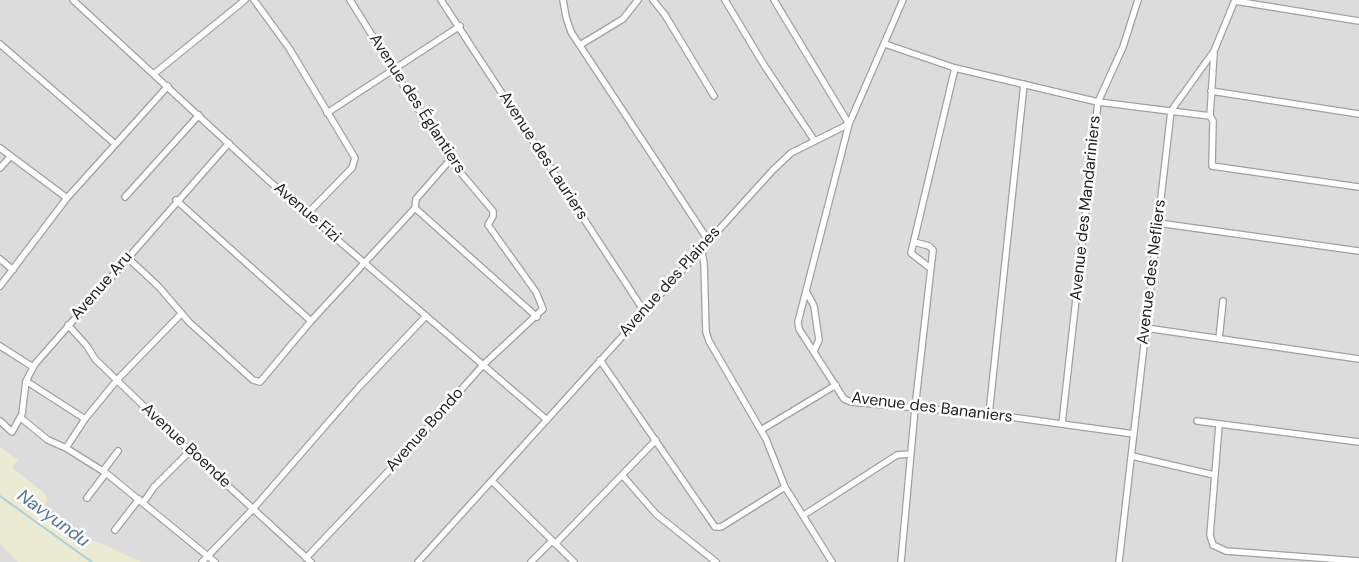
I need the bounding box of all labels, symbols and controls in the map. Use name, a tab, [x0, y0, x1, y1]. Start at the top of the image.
street label: Avenue des Églantiers	[365, 31, 469, 177]
street label: Avenue des Lauriers	[494, 88, 592, 224]
street label: Avenue des Mandariniers	[1067, 115, 1105, 301]
street label: Avenue Fizi	[270, 179, 344, 247]
street label: Avenue des Nefliers	[1134, 198, 1170, 346]
street label: Avenue des Plaines	[615, 223, 725, 341]
street label: Avenue Aru	[67, 248, 137, 324]
street label: Avenue Bondo	[382, 384, 468, 476]
street label: Avenue des Bananiers	[850, 389, 1014, 427]
street label: Avenue Boende	[137, 400, 235, 492]
water label: Navyundu	[13, 486, 93, 552]

